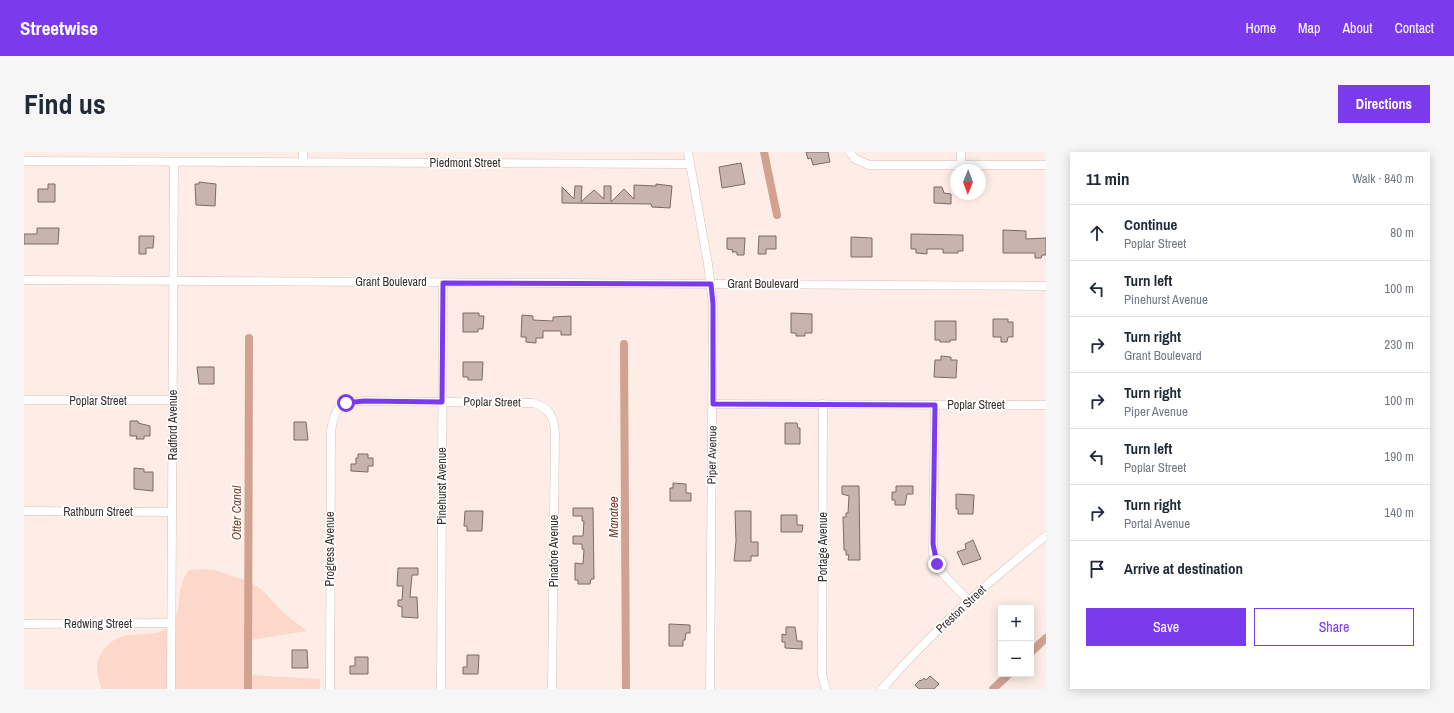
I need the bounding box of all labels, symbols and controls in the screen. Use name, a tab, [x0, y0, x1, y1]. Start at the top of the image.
text: Streetwise	[20, 15, 98, 41]
text: Home	[1245, 19, 1276, 37]
text: Map	[1298, 19, 1320, 37]
text: About	[1342, 19, 1372, 37]
text: Contact	[1394, 19, 1434, 37]
text: Find us	[24, 85, 106, 123]
button: Directions	[1338, 85, 1430, 123]
street label: Piedmont Street	[429, 155, 501, 171]
north arrow	[950, 164, 986, 200]
text: 11 min	[1086, 167, 1129, 190]
text: Walk · 840 m	[1352, 170, 1414, 187]
text: Continue	[1124, 214, 1177, 235]
icon: ahead	[1086, 222, 1108, 244]
text: 80 m	[1390, 224, 1414, 241]
text: Poplar Street	[1124, 235, 1186, 252]
text: Turn left	[1124, 270, 1172, 291]
street label: Grant Boulevard	[355, 274, 427, 290]
street label: Grant Boulevard	[727, 276, 799, 292]
icon: left	[1086, 278, 1108, 300]
text: 100 m	[1384, 280, 1414, 297]
text: Pinehurst Avenue	[1124, 291, 1208, 308]
text: Turn right	[1124, 326, 1181, 347]
icon: right	[1086, 334, 1108, 356]
text: 230 m	[1384, 336, 1414, 353]
text: Grant Boulevard	[1124, 347, 1202, 364]
text: Turn right	[1124, 382, 1181, 403]
street label: Radford Avenue	[165, 390, 181, 460]
icon: right	[1086, 390, 1108, 412]
text: 100 m	[1384, 392, 1414, 409]
street label: Poplar Street	[69, 393, 127, 409]
route start	[337, 394, 355, 412]
street label: Poplar Street	[463, 394, 521, 411]
street label: Poplar Street	[947, 397, 1005, 413]
text: Piper Avenue	[1124, 403, 1188, 420]
street label: Piper Avenue	[703, 425, 721, 485]
text: Turn left	[1124, 438, 1172, 459]
icon: left	[1086, 446, 1108, 468]
street label: Pinehurst Avenue	[434, 447, 450, 525]
text: 190 m	[1384, 448, 1414, 465]
text: Poplar Street	[1124, 459, 1186, 476]
water label: Otter Canal	[228, 485, 245, 540]
text: Turn right	[1124, 494, 1181, 515]
water label: Manatee	[605, 496, 622, 538]
icon: right	[1086, 502, 1108, 524]
street label: Rathburn Street	[63, 504, 133, 520]
text: 140 m	[1384, 504, 1414, 521]
street label: Progress Avenue	[322, 512, 338, 586]
street label: Portage Avenue	[815, 512, 831, 582]
street label: Pinafore Avenue	[546, 515, 562, 587]
text: Portal Avenue	[1124, 515, 1190, 532]
route end	[928, 555, 946, 573]
icon: arrive	[1086, 558, 1108, 580]
text: Arrive at destination	[1124, 558, 1243, 579]
street label: Preston Street	[933, 582, 990, 636]
map controls	[998, 605, 1034, 677]
button: +	[998, 605, 1034, 641]
button: Save	[1086, 608, 1246, 646]
button: Share	[1254, 608, 1414, 646]
street label: Redwing Street	[64, 616, 132, 632]
button: −	[998, 641, 1034, 677]

